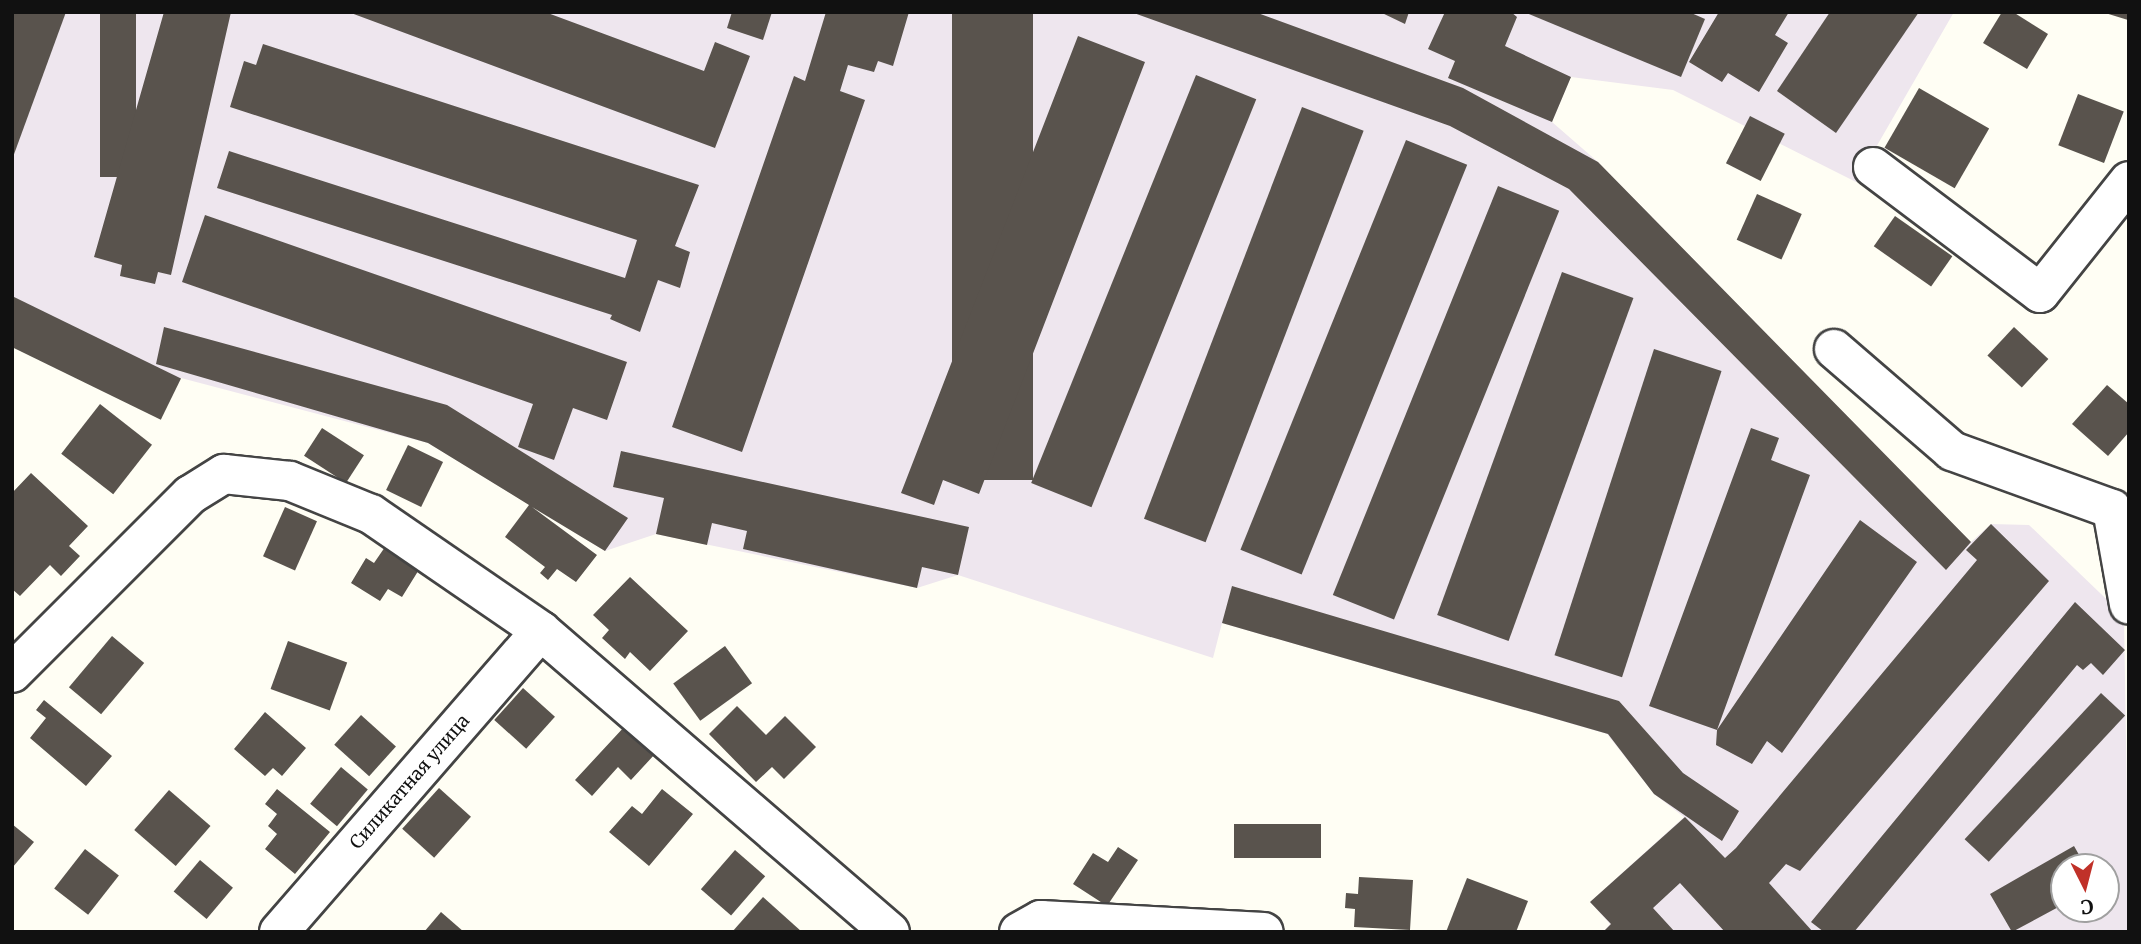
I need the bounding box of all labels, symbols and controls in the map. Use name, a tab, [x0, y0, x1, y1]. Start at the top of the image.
street label: Силикатная улица	[346, 710, 474, 854]
north arrow	[2050, 853, 2120, 923]
text: С	[2079, 894, 2095, 919]

